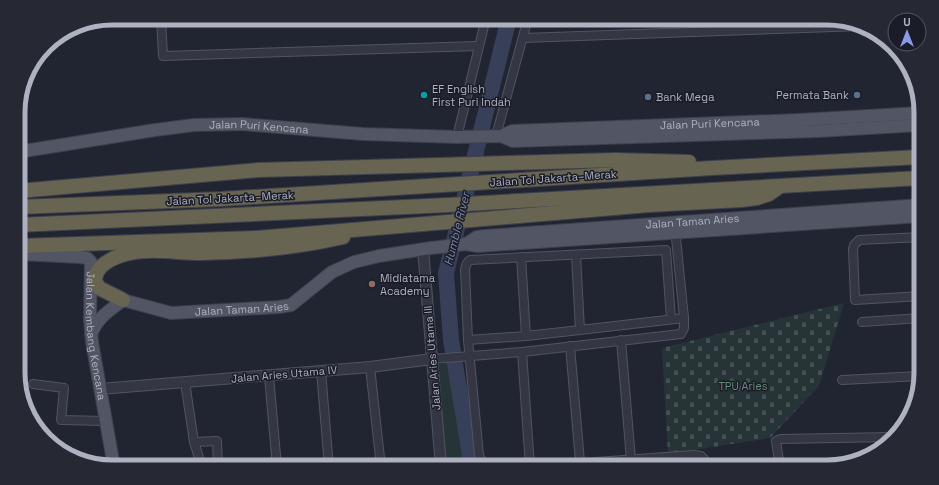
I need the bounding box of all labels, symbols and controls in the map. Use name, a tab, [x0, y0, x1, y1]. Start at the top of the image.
north arrow	[887, 12, 927, 52]
text: U	[903, 15, 911, 29]
place label: EF English First Puri Indah	[432, 82, 511, 109]
place label: Permata Bank	[776, 88, 849, 102]
marker: EF English First Puri Indah	[419, 90, 429, 100]
place label: Bank Mega	[656, 90, 715, 104]
marker: Permata Bank	[852, 90, 862, 100]
marker: Bank Mega	[643, 92, 653, 102]
street label: Jalan Puri Kencana	[660, 114, 761, 132]
street label: Jalan Puri Kencana	[209, 117, 310, 137]
street label: Jalan Tol Jakarta–Merak	[489, 167, 617, 189]
street label: Jalan Tol Jakarta–Merak	[166, 188, 294, 208]
water label: Humble River	[440, 189, 474, 267]
street label: Jalan Taman Aries	[645, 211, 740, 232]
street label: Jalan Kembang Kencana	[83, 271, 109, 402]
place label: Midiatama Academy	[380, 271, 436, 298]
marker: Midiatama Academy	[367, 279, 377, 289]
street label: Jalan Taman Aries	[194, 298, 290, 319]
street label: Jalan Aries Utama III	[420, 305, 444, 411]
street label: Jalan Aries Utama IV	[230, 362, 338, 386]
park label: TPU Aries	[718, 379, 768, 393]

